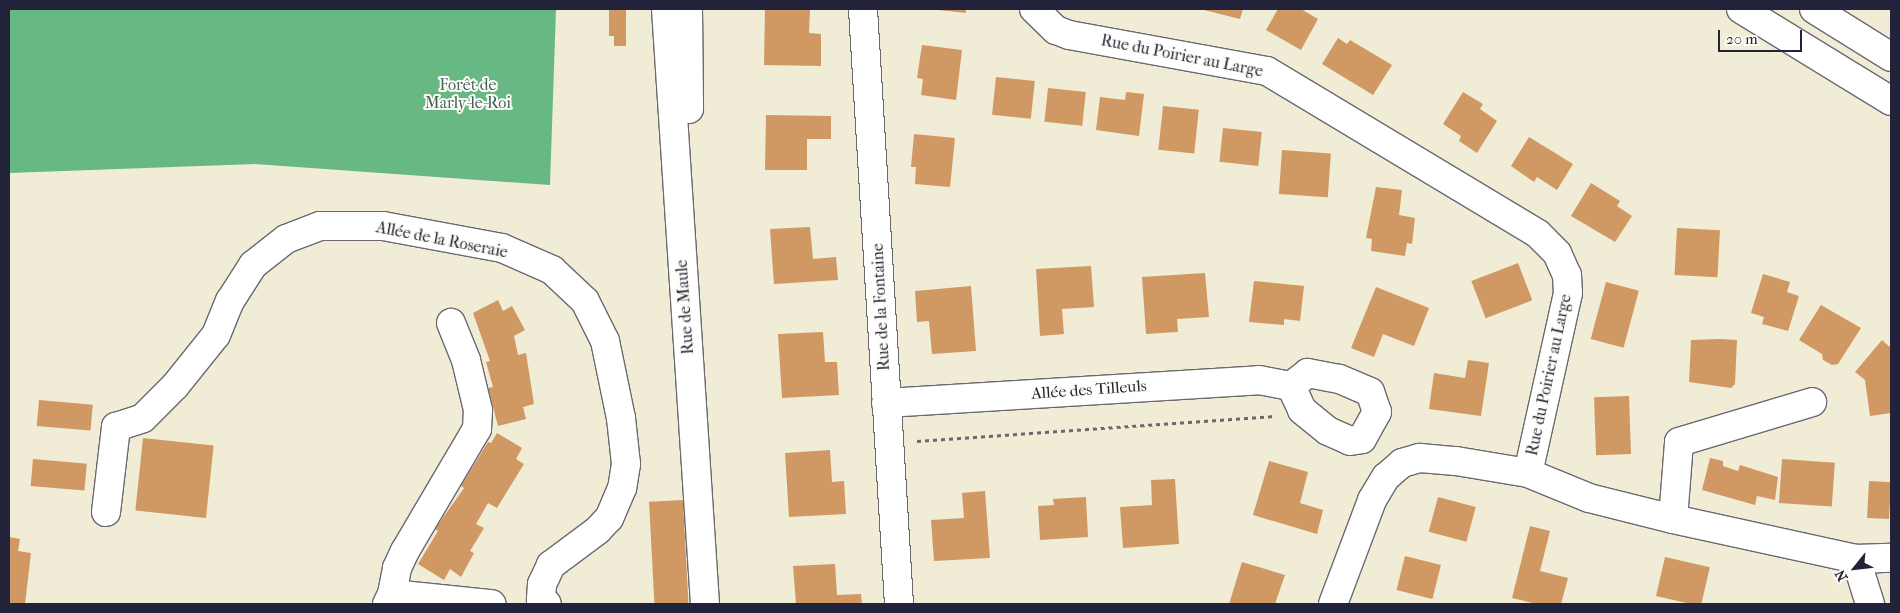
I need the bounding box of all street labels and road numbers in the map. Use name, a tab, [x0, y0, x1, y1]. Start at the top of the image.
street label: Rue du Poirier au Large	[1099, 31, 1265, 81]
street label: Allée de la Roseraie	[375, 218, 509, 262]
street label: Rue de la Fontaine	[868, 243, 894, 371]
street label: Rue de Maule	[672, 259, 698, 355]
street label: Rue du Poirier au Large	[1523, 293, 1575, 457]
street label: Allée des Tilleuls	[1031, 376, 1147, 404]

